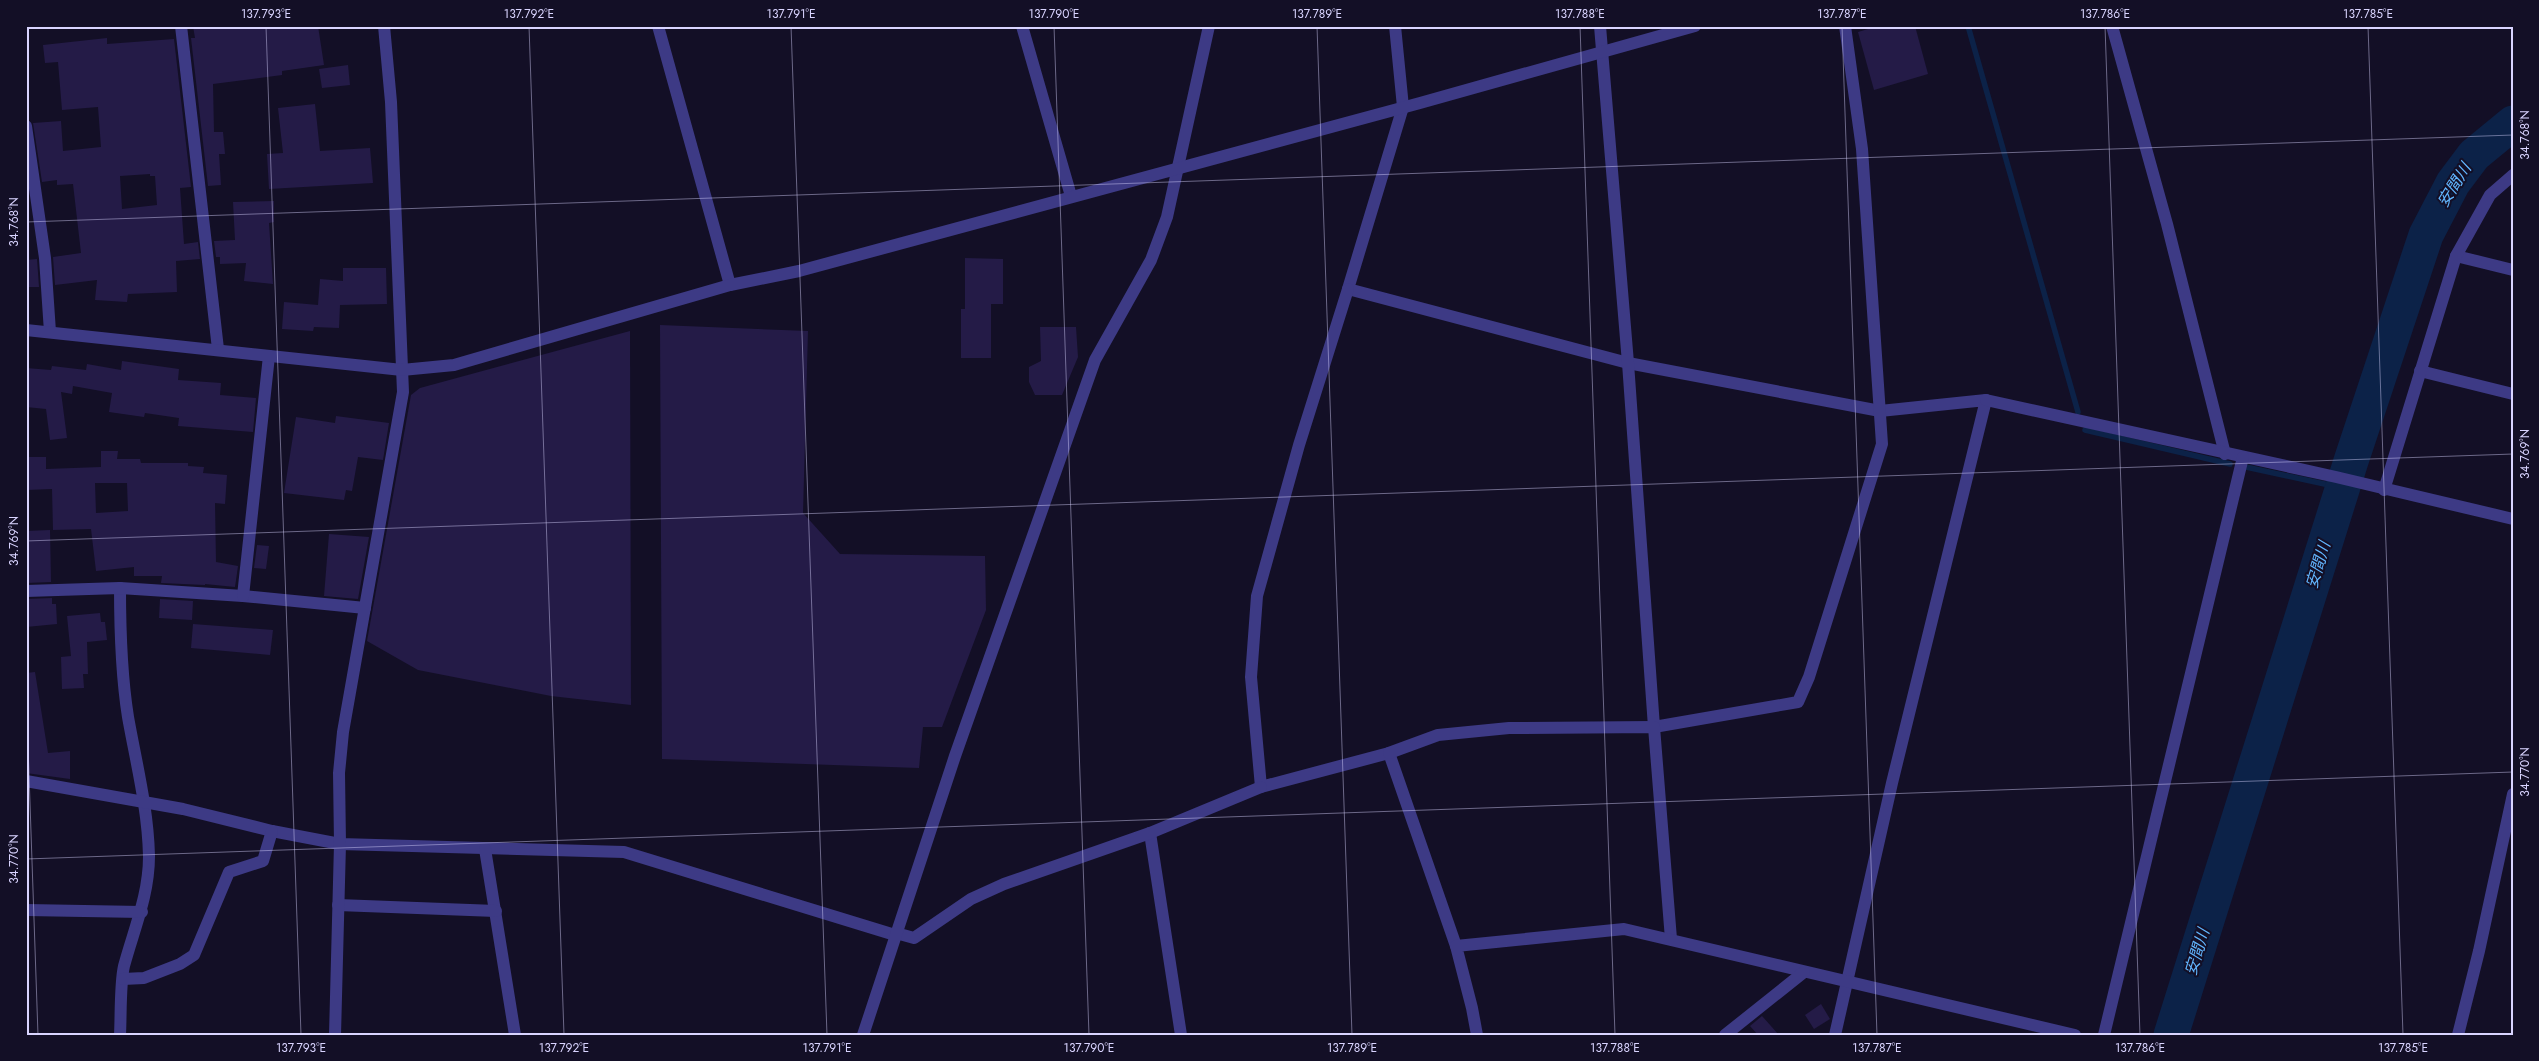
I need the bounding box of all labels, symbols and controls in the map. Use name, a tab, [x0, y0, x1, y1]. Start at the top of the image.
text: 137.793°E	[241, 5, 291, 23]
text: 137.792°E	[504, 5, 554, 23]
text: 137.791°E	[766, 5, 816, 23]
text: 137.790°E	[1029, 5, 1079, 23]
text: 137.789°E	[1292, 5, 1342, 23]
text: 137.788°E	[1555, 5, 1605, 23]
text: 137.787°E	[1817, 5, 1867, 23]
text: 137.786°E	[2080, 5, 2130, 23]
text: 137.785°E	[2343, 5, 2393, 23]
text: 34.768°N	[2516, 110, 2534, 160]
water label: 安間川	[2432, 157, 2478, 211]
text: 34.768°N	[5, 197, 23, 247]
text: 34.769°N	[2516, 429, 2534, 479]
text: 34.769°N	[5, 516, 23, 566]
water label: 安間川	[2300, 537, 2337, 591]
text: 34.770°N	[2516, 747, 2534, 797]
text: 34.770°N	[5, 834, 23, 884]
water label: 安間川	[2179, 924, 2216, 978]
text: 137.793°E	[276, 1039, 326, 1057]
text: 137.792°E	[539, 1039, 589, 1057]
text: 137.791°E	[802, 1039, 852, 1057]
text: 137.790°E	[1064, 1039, 1114, 1057]
text: 137.789°E	[1327, 1039, 1377, 1057]
text: 137.788°E	[1590, 1039, 1640, 1057]
text: 137.787°E	[1852, 1039, 1902, 1057]
text: 137.786°E	[2115, 1039, 2165, 1057]
text: 137.785°E	[2378, 1039, 2428, 1057]

